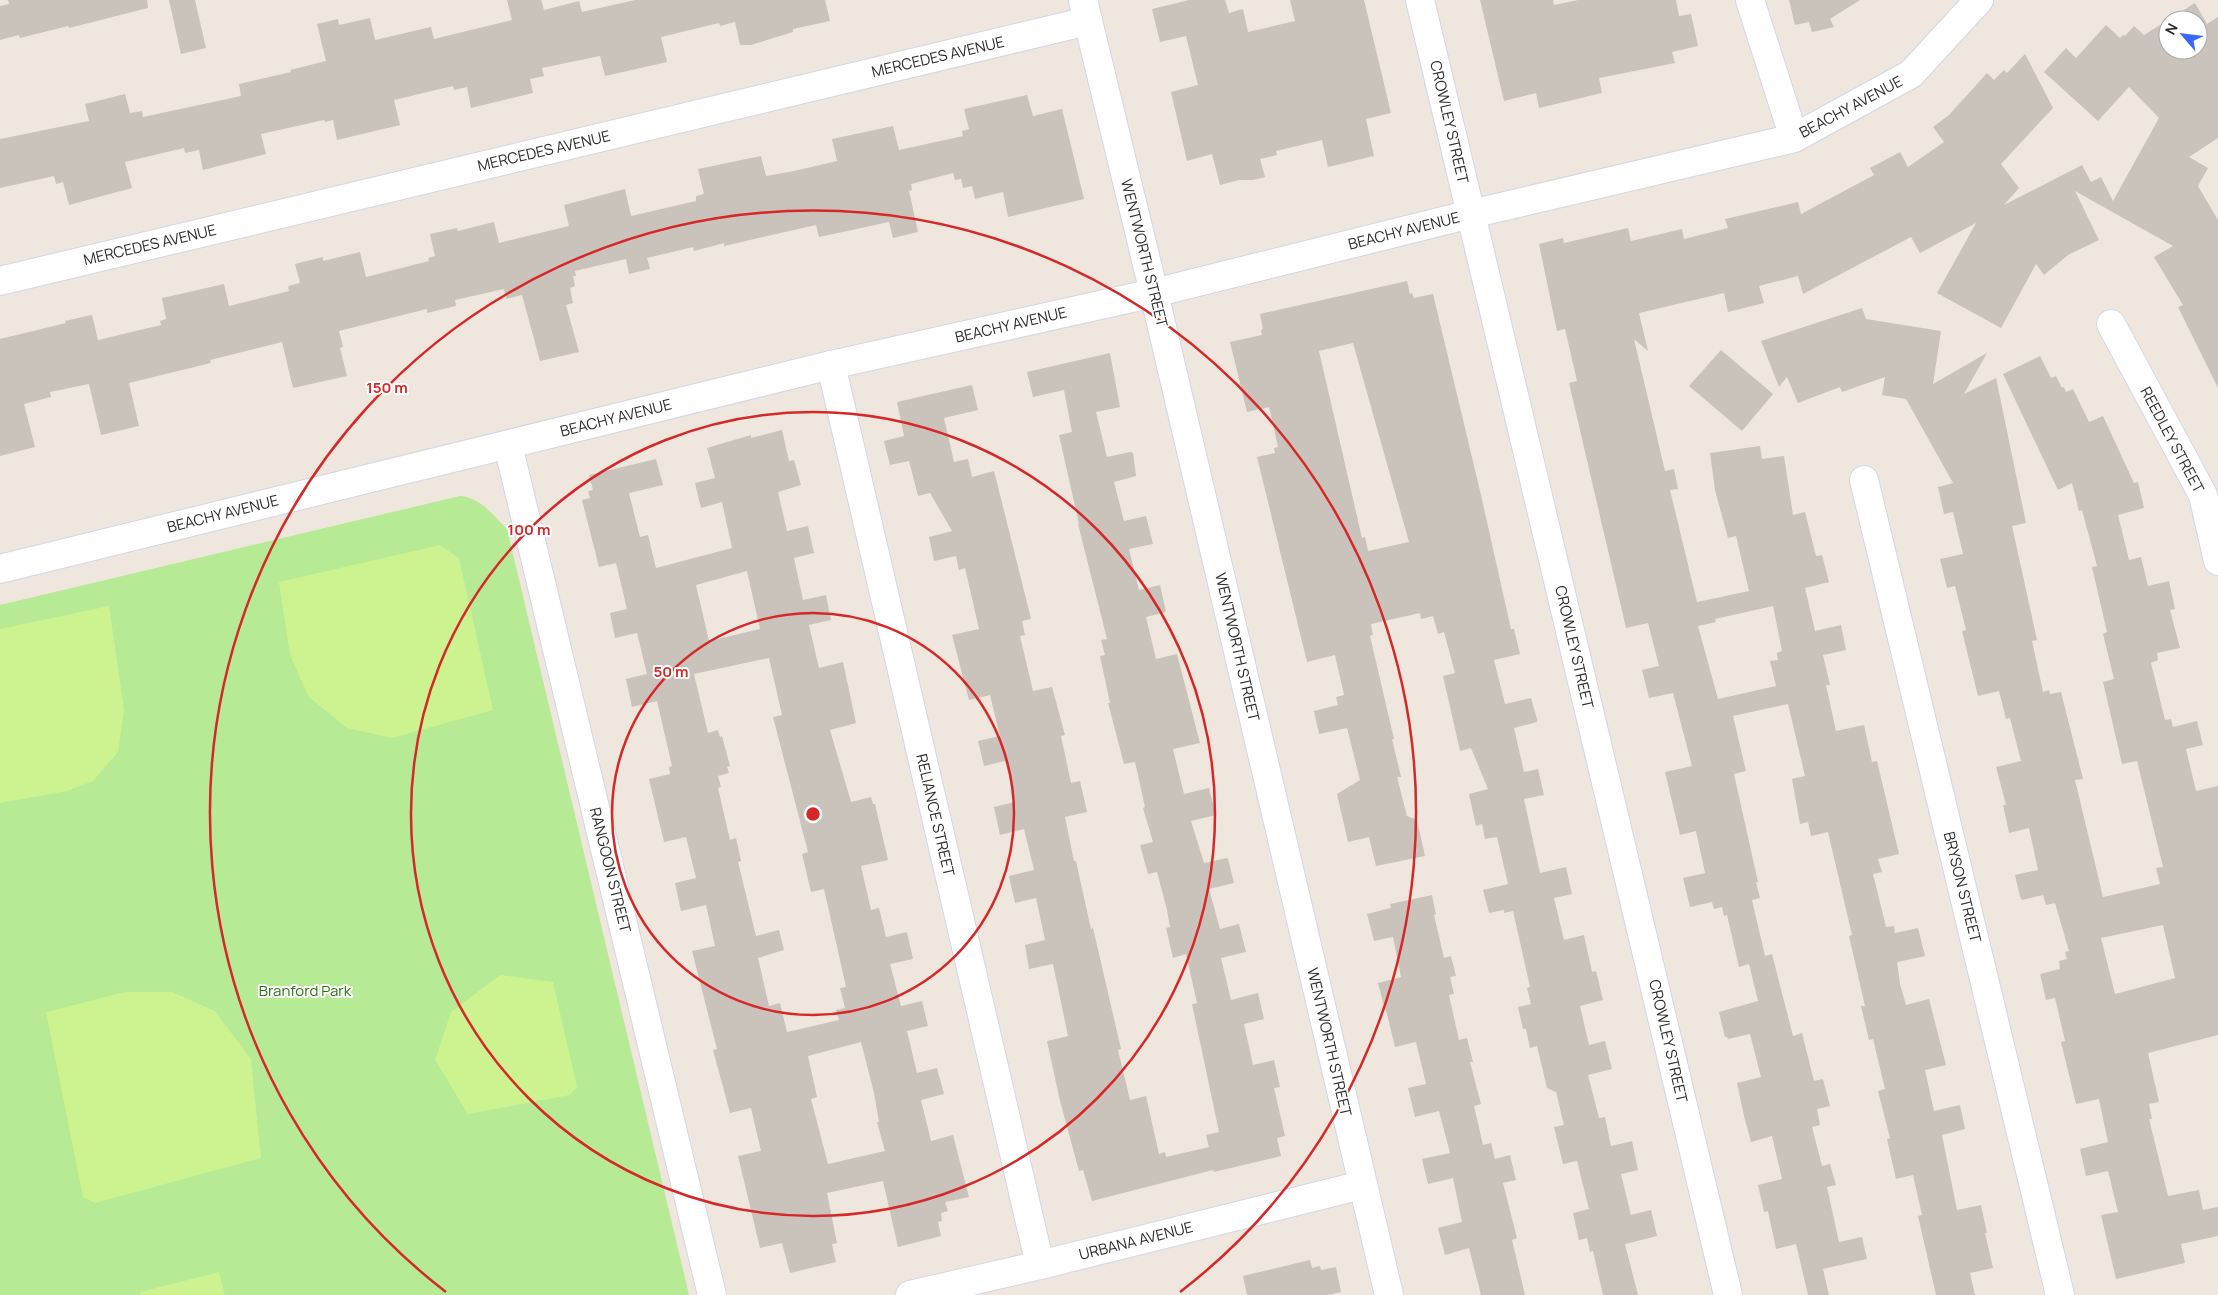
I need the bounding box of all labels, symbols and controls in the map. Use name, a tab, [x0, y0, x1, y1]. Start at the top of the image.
north arrow	[2158, 10, 2208, 60]
text: N	[2160, 20, 2182, 38]
street label: MERCEDES AVENUE	[869, 31, 1006, 82]
street label: CROWLEY STREET	[1425, 58, 1474, 185]
street label: BEACHY AVENUE	[1795, 71, 1906, 143]
street label: MERCEDES AVENUE	[475, 125, 612, 176]
street label: WENTWORTH STREET	[1116, 177, 1173, 329]
street label: BEACHY AVENUE	[1346, 207, 1462, 255]
street label: MERCEDES AVENUE	[81, 219, 218, 270]
street label: BEACHY AVENUE	[953, 301, 1069, 348]
text: 150 m	[366, 377, 408, 398]
street label: REEDLEY STREET	[2136, 383, 2209, 497]
street label: BEACHY AVENUE	[558, 394, 674, 442]
street label: BEACHY AVENUE	[165, 490, 281, 538]
text: 100 m	[508, 519, 550, 540]
street label: WENTWORTH STREET	[1210, 571, 1265, 723]
street label: CROWLEY STREET	[1550, 583, 1599, 710]
text: 50 m	[653, 661, 689, 682]
street label: RELIANCE STREET	[911, 752, 960, 878]
street label: RANGOON STREET	[585, 805, 636, 935]
centre of rings	[804, 805, 822, 823]
street label: BRYSON STREET	[1939, 829, 1986, 945]
street label: WENTWORTH STREET	[1302, 966, 1357, 1118]
street label: CROWLEY STREET	[1644, 977, 1693, 1104]
park label: Branford Park	[259, 980, 352, 1001]
street label: URBANA AVENUE	[1077, 1216, 1195, 1265]

